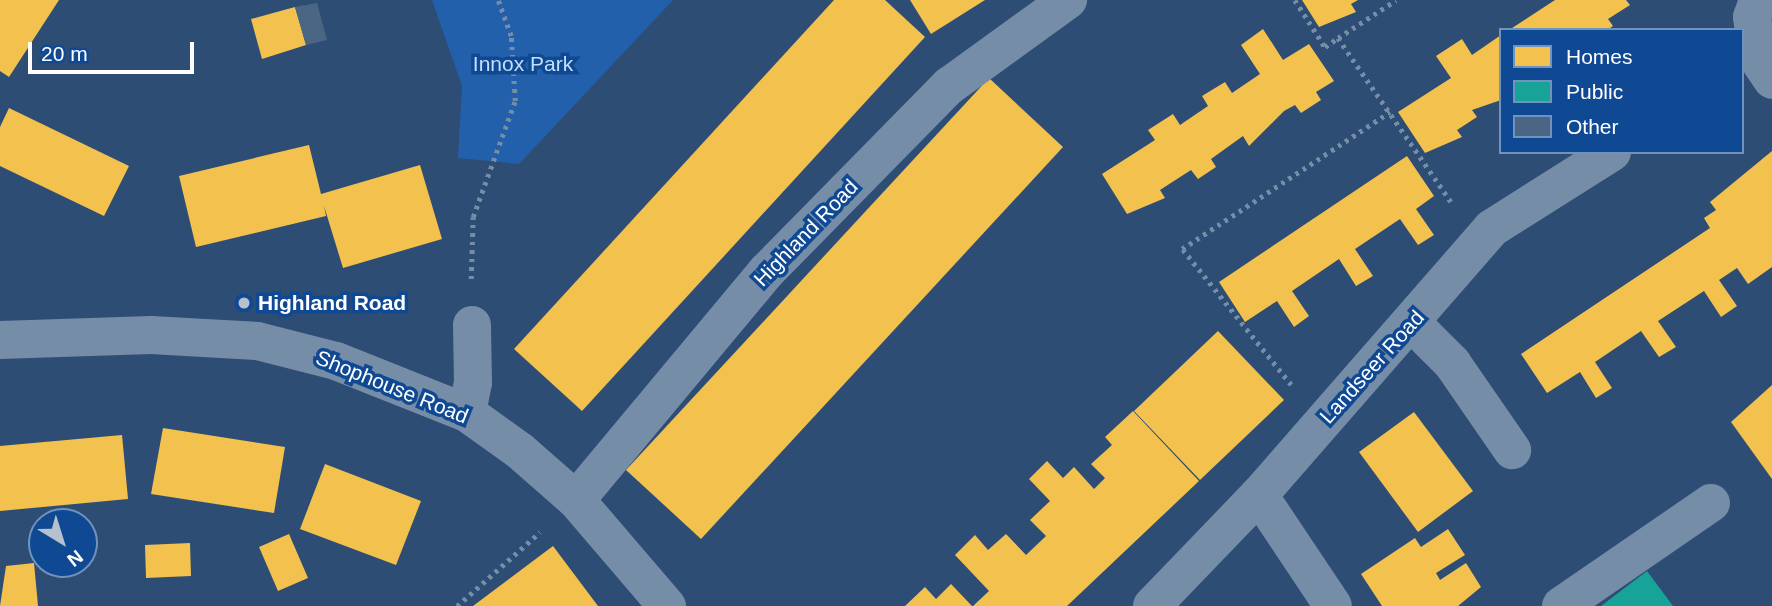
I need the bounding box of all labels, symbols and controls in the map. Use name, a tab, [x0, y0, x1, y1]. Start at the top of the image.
scale bar	[32, 28, 198, 72]
legend	[1499, 28, 1744, 154]
text: 20 m	[41, 42, 88, 65]
text: Homes	[1566, 45, 1633, 68]
park label: Innox Park	[473, 51, 573, 77]
text: Public	[1566, 80, 1623, 103]
text: Other	[1566, 115, 1619, 138]
street label: Highland Road	[749, 174, 863, 292]
place label: Highland Road	[258, 290, 406, 316]
marker: Highland Road	[236, 295, 252, 311]
street label: Landseer Road	[1315, 305, 1429, 429]
street label: Shophouse Road	[312, 345, 472, 429]
north arrow	[28, 508, 98, 578]
text: N	[63, 546, 87, 571]

